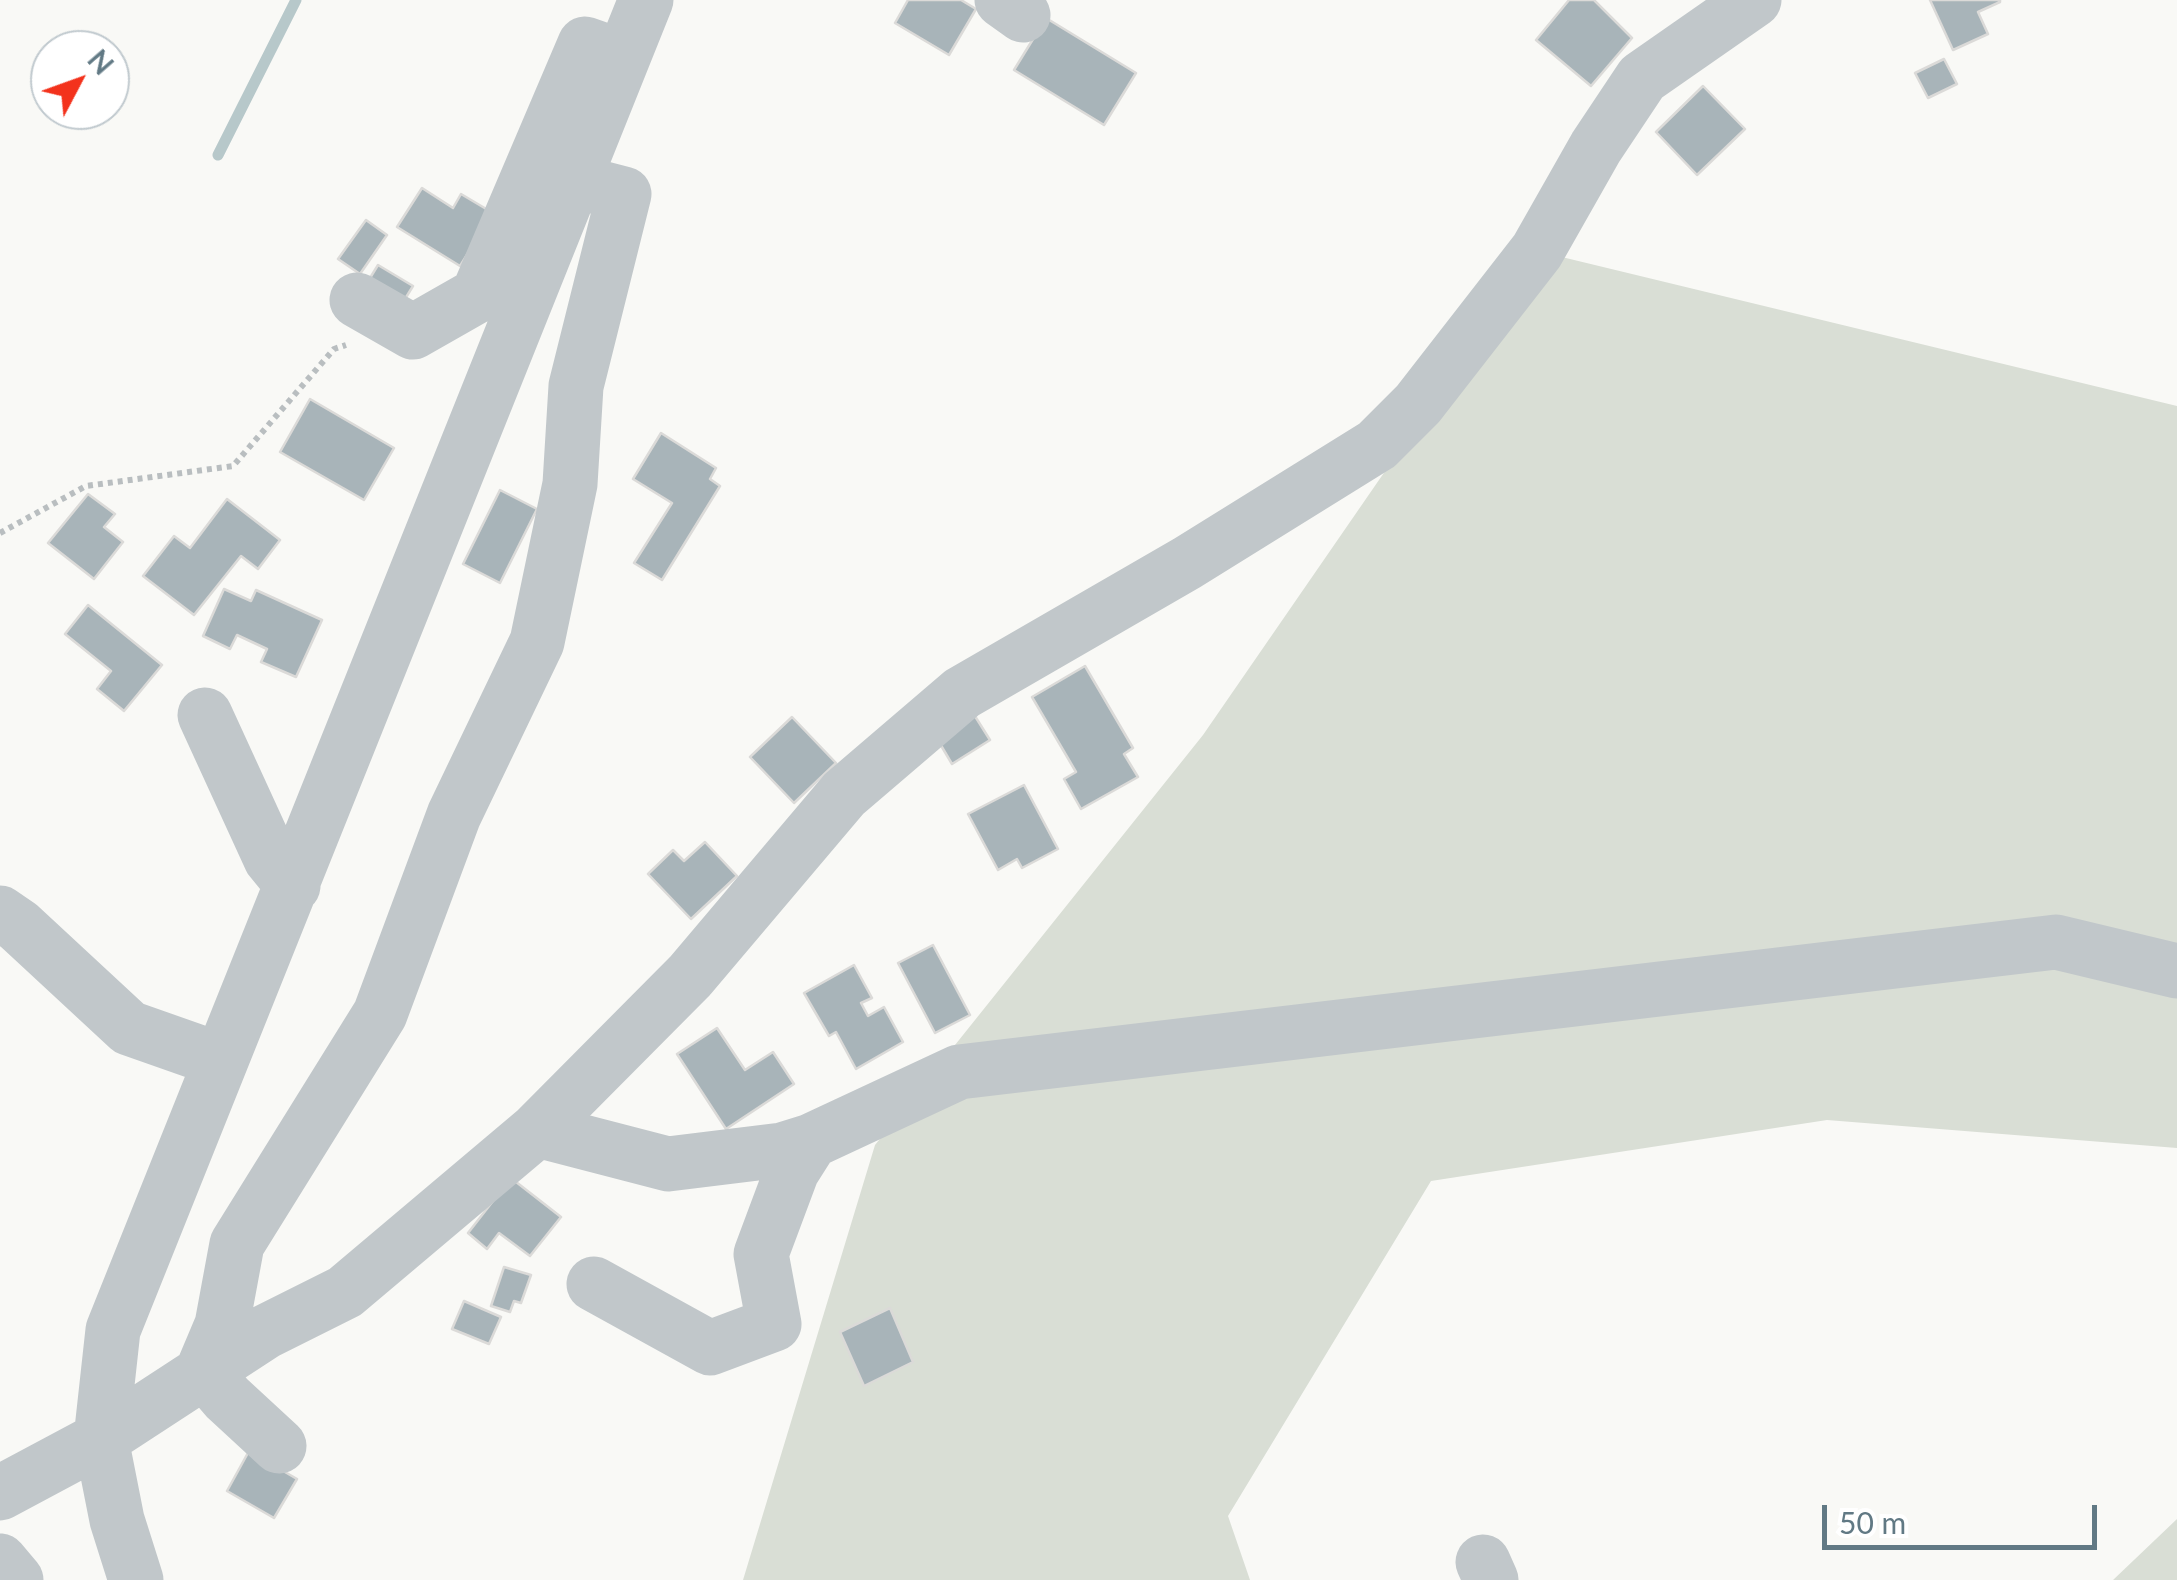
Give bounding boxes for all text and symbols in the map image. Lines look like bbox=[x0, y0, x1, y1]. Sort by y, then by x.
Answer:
north arrow bbox=[30, 30, 130, 130]
text: N bbox=[81, 42, 121, 81]
scale bar bbox=[1827, 1485, 2102, 1547]
text: 50 m bbox=[1839, 1504, 1906, 1540]

